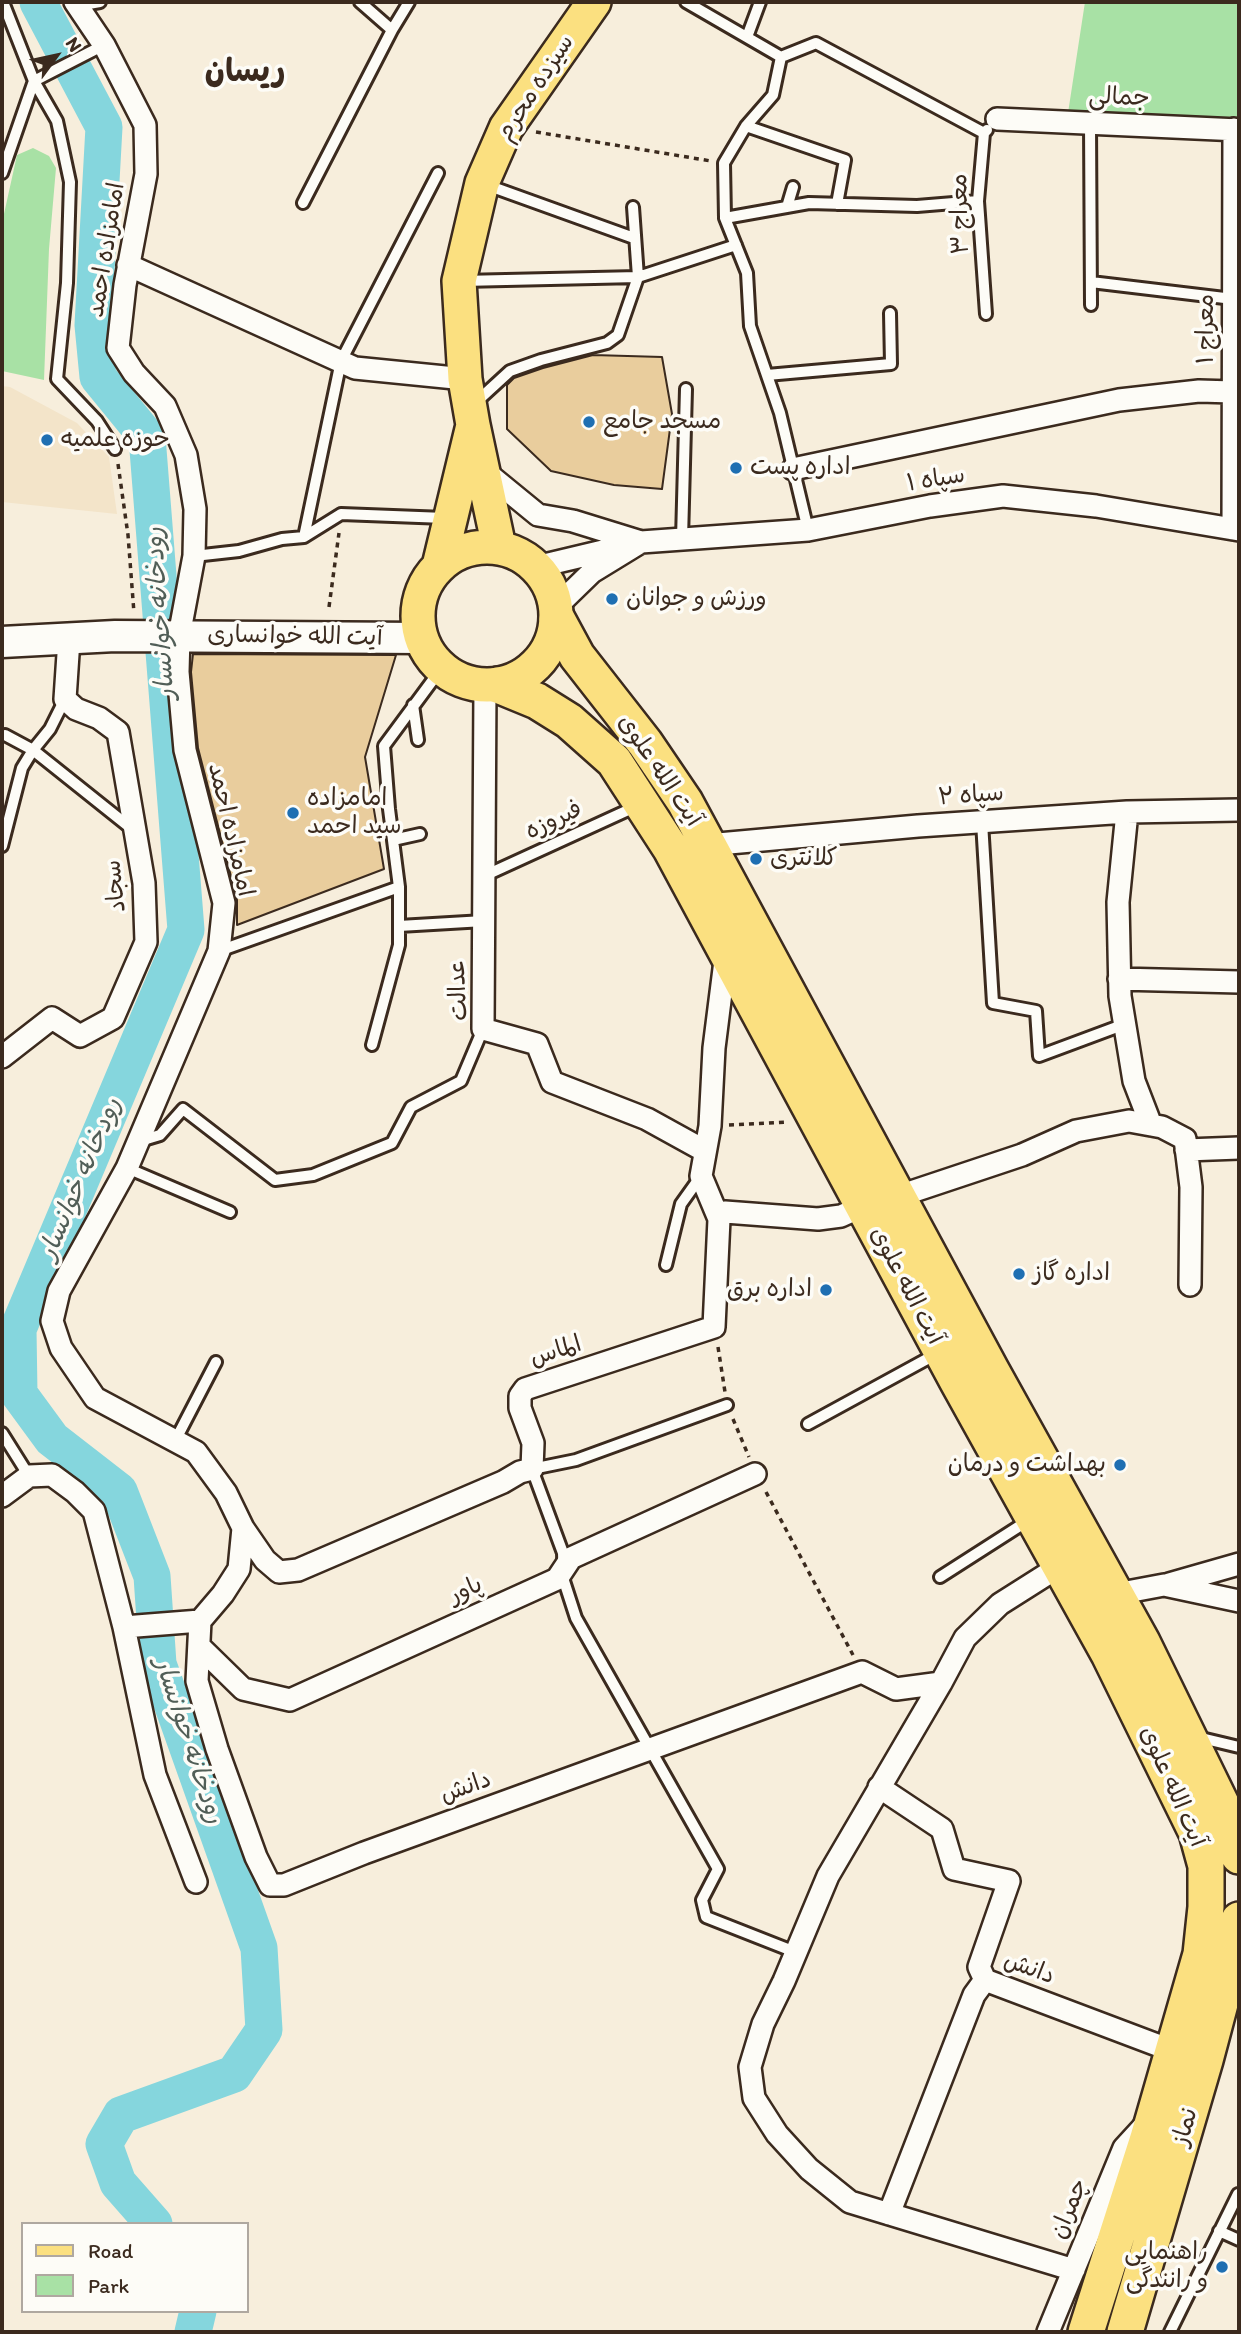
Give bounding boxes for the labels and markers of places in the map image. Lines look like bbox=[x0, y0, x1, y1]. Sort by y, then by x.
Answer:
place label: مسجد جامع bbox=[603, 408, 721, 436]
marker: مسجد جامع bbox=[581, 414, 597, 430]
place label: حوزه علمیه bbox=[61, 426, 170, 454]
marker: حوزه علمیه bbox=[39, 432, 55, 448]
place label: اداره پست bbox=[750, 454, 850, 482]
marker: اداره پست bbox=[728, 460, 744, 476]
place label: ورزش و جوانان bbox=[626, 585, 767, 613]
marker: ورزش و جوانان bbox=[604, 591, 620, 607]
place label: امامزاده سید احمد bbox=[307, 785, 402, 841]
marker: امامزاده سید احمد bbox=[285, 805, 301, 821]
place label: کلانتری bbox=[770, 845, 838, 873]
marker: کلانتری bbox=[748, 851, 764, 867]
place label: اداره گاز bbox=[1033, 1260, 1110, 1288]
marker: اداره گاز bbox=[1011, 1266, 1027, 1282]
place label: اداره برق bbox=[727, 1276, 812, 1304]
marker: اداره برق bbox=[818, 1282, 834, 1298]
place label: بهداشت و درمان bbox=[948, 1451, 1106, 1479]
marker: بهداشت و درمان bbox=[1112, 1457, 1128, 1473]
place label: راهنمایی و رانندگی bbox=[1124, 2239, 1208, 2295]
marker: راهنمایی و رانندگی bbox=[1214, 2259, 1230, 2275]

